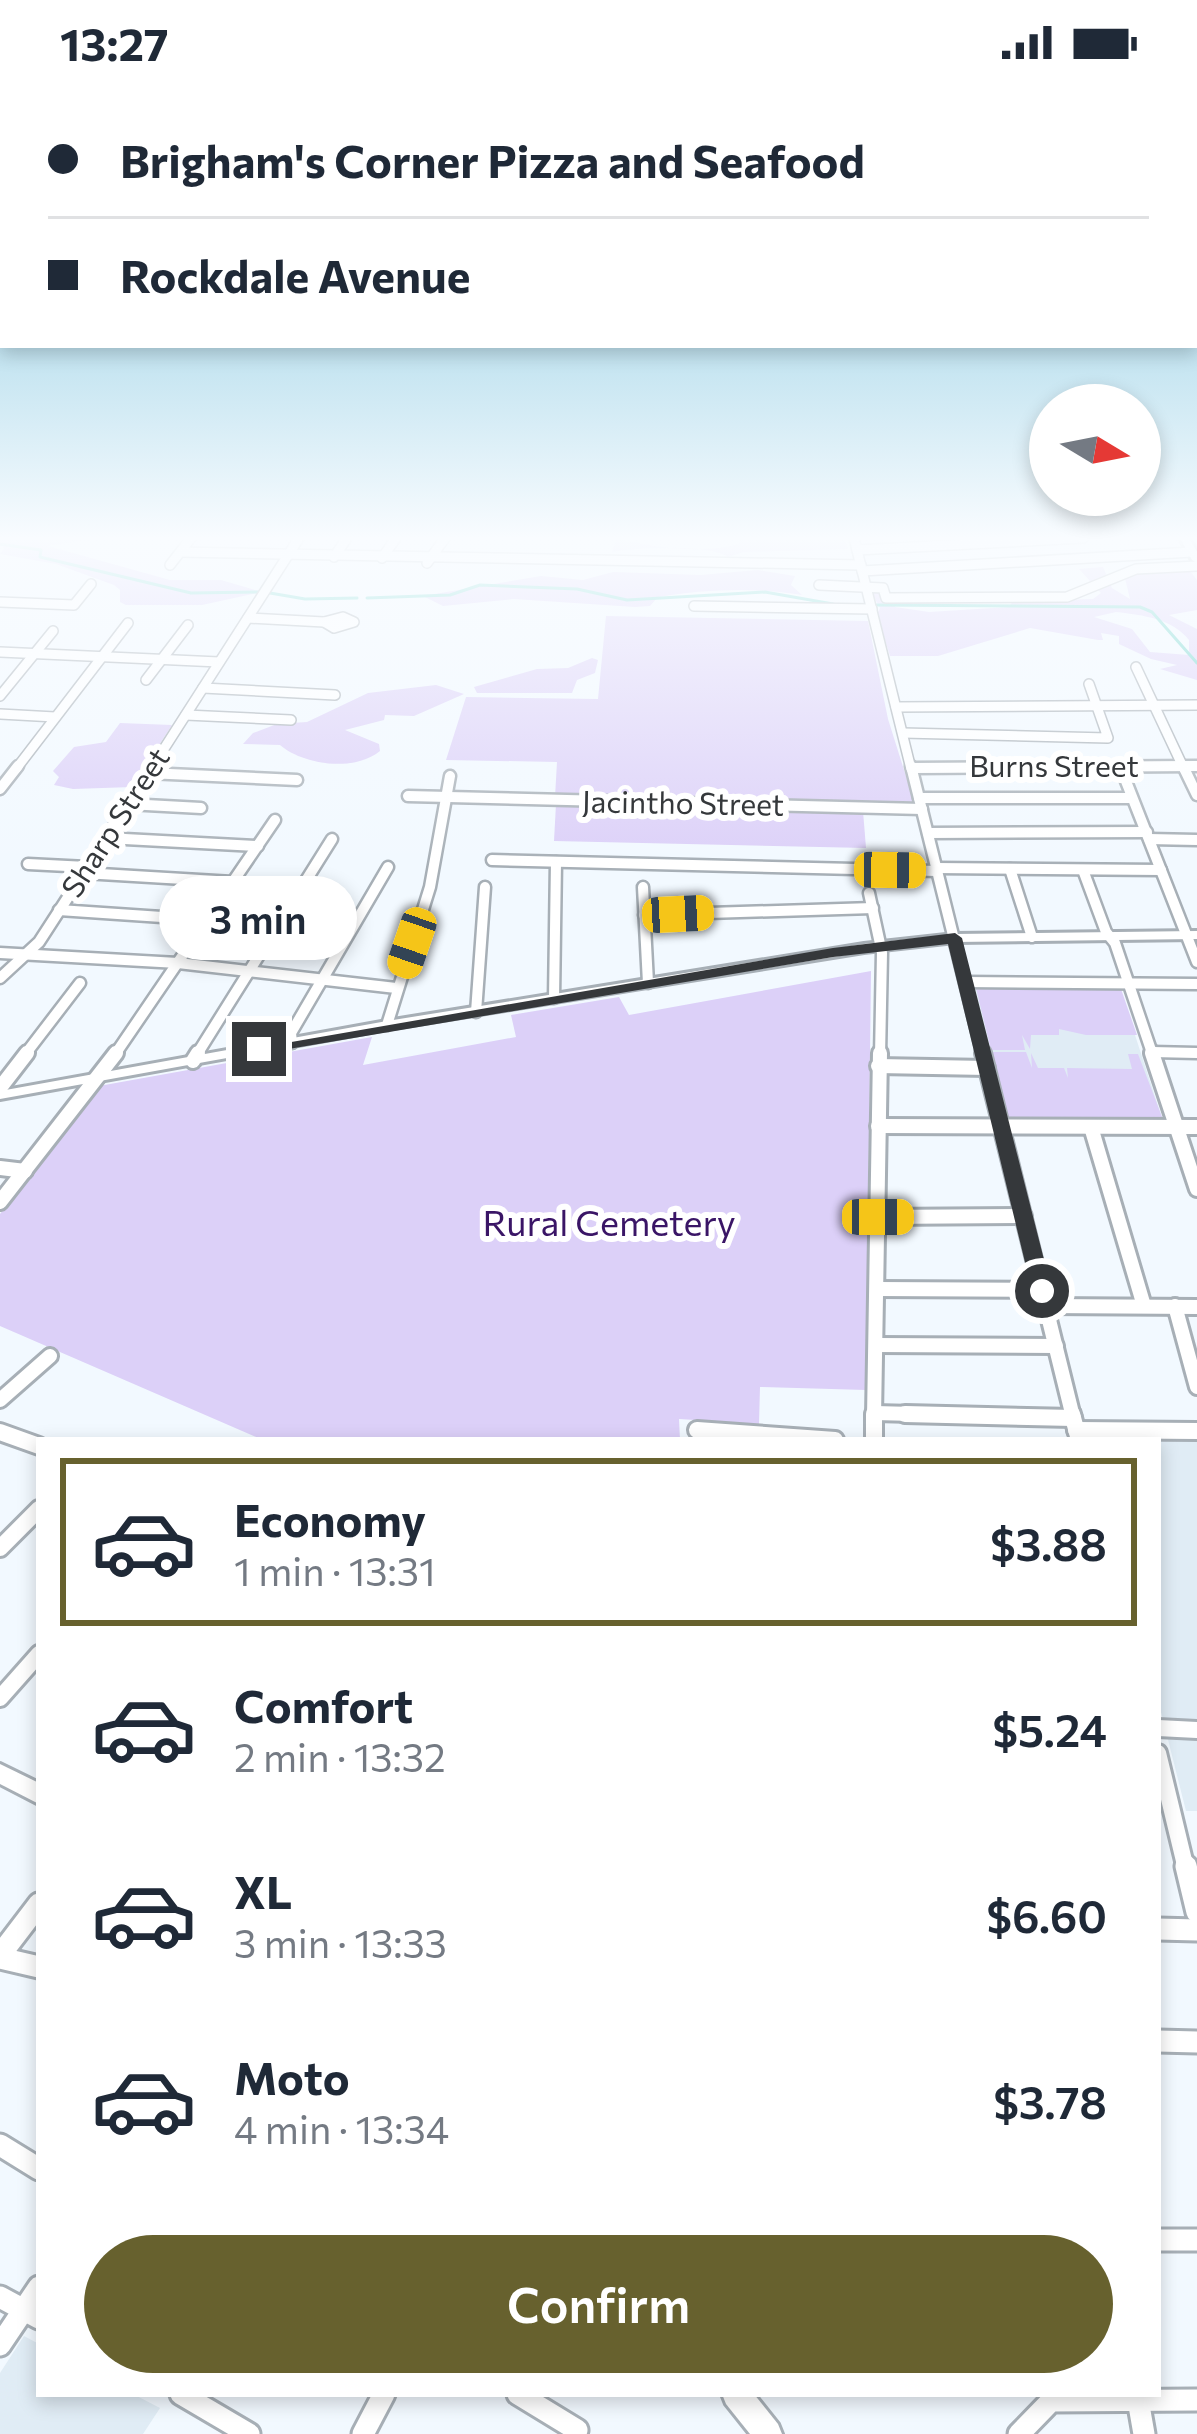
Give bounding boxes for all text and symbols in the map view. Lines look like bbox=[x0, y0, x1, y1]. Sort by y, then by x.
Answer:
text: 13:27 bbox=[60, 15, 169, 70]
text: Brigham's Corner Pizza and Seafood bbox=[120, 132, 865, 187]
text: Rockdale Avenue bbox=[120, 247, 470, 302]
north arrow bbox=[1029, 384, 1161, 516]
map controls bbox=[1029, 384, 1161, 516]
street label: Sharp Street bbox=[52, 740, 176, 903]
street label: Burns Street bbox=[969, 746, 1139, 783]
street label: Jacintho Street bbox=[582, 781, 784, 822]
car bbox=[854, 851, 926, 889]
callout: 3 min bbox=[160, 875, 358, 959]
text: 3 min bbox=[209, 894, 307, 942]
car bbox=[641, 894, 715, 934]
car bbox=[383, 903, 441, 983]
route end bbox=[232, 1022, 286, 1076]
park label: Rural Cemetery bbox=[482, 1199, 736, 1243]
car bbox=[842, 1199, 914, 1235]
route start bbox=[1015, 1264, 1069, 1318]
icon: car bbox=[90, 1488, 198, 1596]
text: Economy bbox=[234, 1491, 426, 1546]
text: $3.88 bbox=[990, 1515, 1107, 1570]
text: 1 min · 13:31 bbox=[234, 1546, 436, 1594]
icon: car bbox=[90, 1674, 198, 1782]
text: Comfort bbox=[234, 1677, 413, 1732]
text: $5.24 bbox=[992, 1701, 1107, 1756]
text: 2 min · 13:32 bbox=[234, 1732, 446, 1780]
icon: car bbox=[90, 1860, 198, 1968]
text: XL bbox=[234, 1863, 292, 1918]
text: $6.60 bbox=[986, 1887, 1107, 1942]
text: 3 min · 13:33 bbox=[234, 1918, 447, 1966]
icon: car bbox=[90, 2046, 198, 2154]
text: Moto bbox=[234, 2049, 350, 2104]
text: $3.78 bbox=[993, 2073, 1107, 2128]
text: 4 min · 13:34 bbox=[234, 2104, 449, 2152]
button: Confirm bbox=[84, 2235, 1113, 2373]

